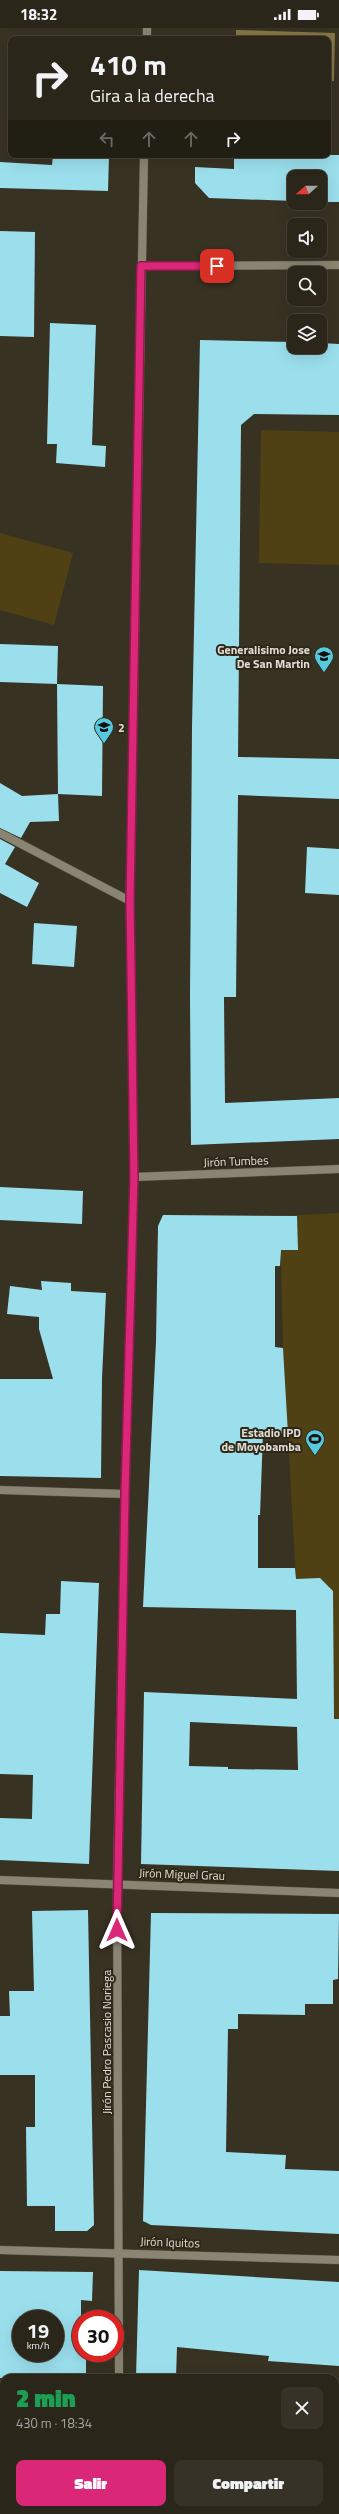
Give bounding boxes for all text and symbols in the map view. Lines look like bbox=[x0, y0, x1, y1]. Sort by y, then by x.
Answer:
text: 18:32 bbox=[20, 3, 57, 26]
text: 410 m bbox=[90, 43, 167, 86]
icon: right bbox=[24, 52, 76, 104]
text: Gira a la derecha bbox=[90, 82, 215, 109]
icon: left bbox=[96, 128, 118, 150]
icon: ahead bbox=[138, 128, 160, 150]
icon: ahead bbox=[180, 128, 202, 150]
icon: right bbox=[222, 128, 244, 150]
north arrow bbox=[287, 170, 327, 210]
map controls bbox=[287, 170, 327, 354]
button: sound bbox=[287, 218, 327, 258]
pin bbox=[200, 249, 234, 283]
icon: arrive bbox=[206, 255, 228, 277]
button: search bbox=[287, 266, 327, 306]
button: layers bbox=[287, 314, 327, 354]
place label: Generalisimo Jose De San Martin bbox=[217, 640, 310, 673]
school or university icon: Generalisimo Jose De San Martin bbox=[313, 645, 335, 673]
school or university icon: 2 bbox=[93, 716, 115, 744]
place label: 2 bbox=[118, 718, 125, 737]
street label: Jirón Tumbes bbox=[203, 1150, 269, 1172]
place label: Estadio IPD de Moyobamba bbox=[221, 1423, 301, 1456]
sports icon: Estadio IPD de Moyobamba bbox=[304, 1428, 326, 1456]
street label: Jirón Miguel Grau bbox=[139, 1863, 225, 1885]
position arrow bbox=[96, 1909, 138, 1951]
street label: Jirón Pedro Pascasio Noriega bbox=[97, 1970, 116, 2114]
street label: Jirón Iquitos bbox=[140, 2231, 201, 2253]
speed limit sign: 30 bbox=[72, 2310, 124, 2362]
text: 19 bbox=[27, 2315, 49, 2346]
text: km/h bbox=[27, 2338, 49, 2353]
text: 2 min bbox=[16, 2380, 76, 2416]
button: close bbox=[281, 2387, 323, 2429]
text: 430 m · 18:34 bbox=[16, 2413, 92, 2433]
button: Salir bbox=[16, 2460, 166, 2506]
button: Compartir bbox=[174, 2460, 323, 2506]

